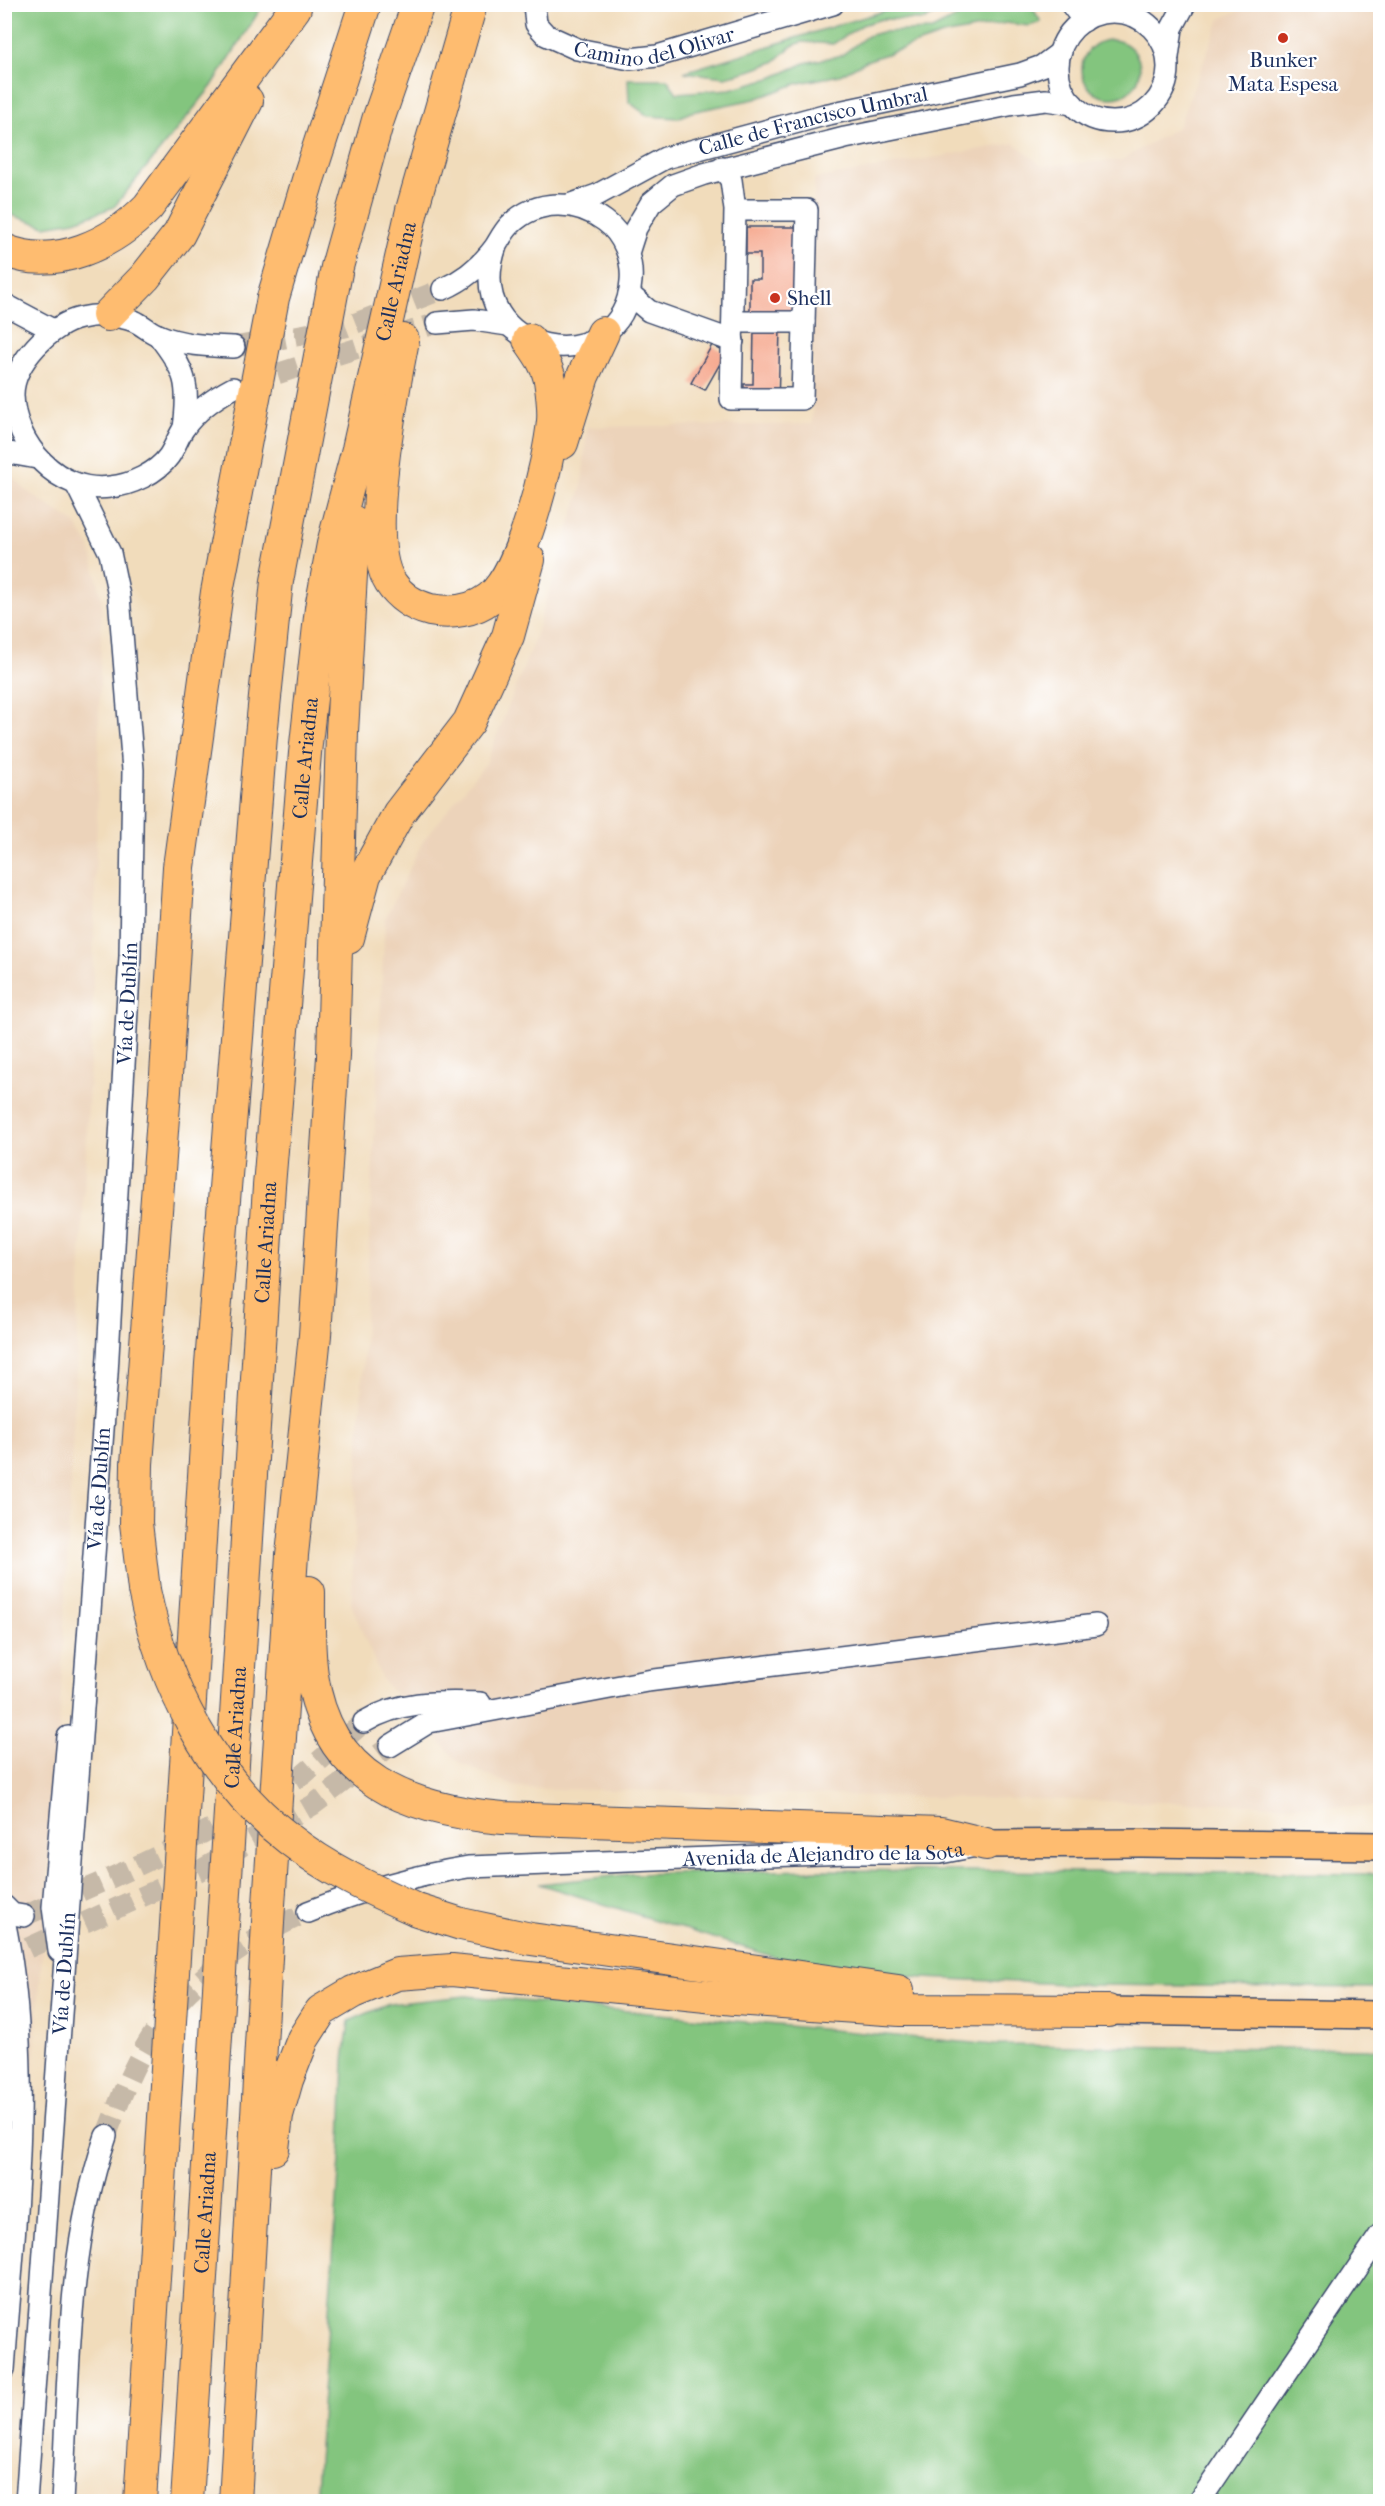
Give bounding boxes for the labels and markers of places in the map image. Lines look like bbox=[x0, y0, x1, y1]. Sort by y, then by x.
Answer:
marker: Bunker Mata Espesa bbox=[1276, 31, 1290, 45]
place label: Bunker Mata Espesa bbox=[1228, 48, 1339, 96]
place label: Shell bbox=[787, 286, 832, 310]
marker: Shell bbox=[768, 291, 782, 305]

